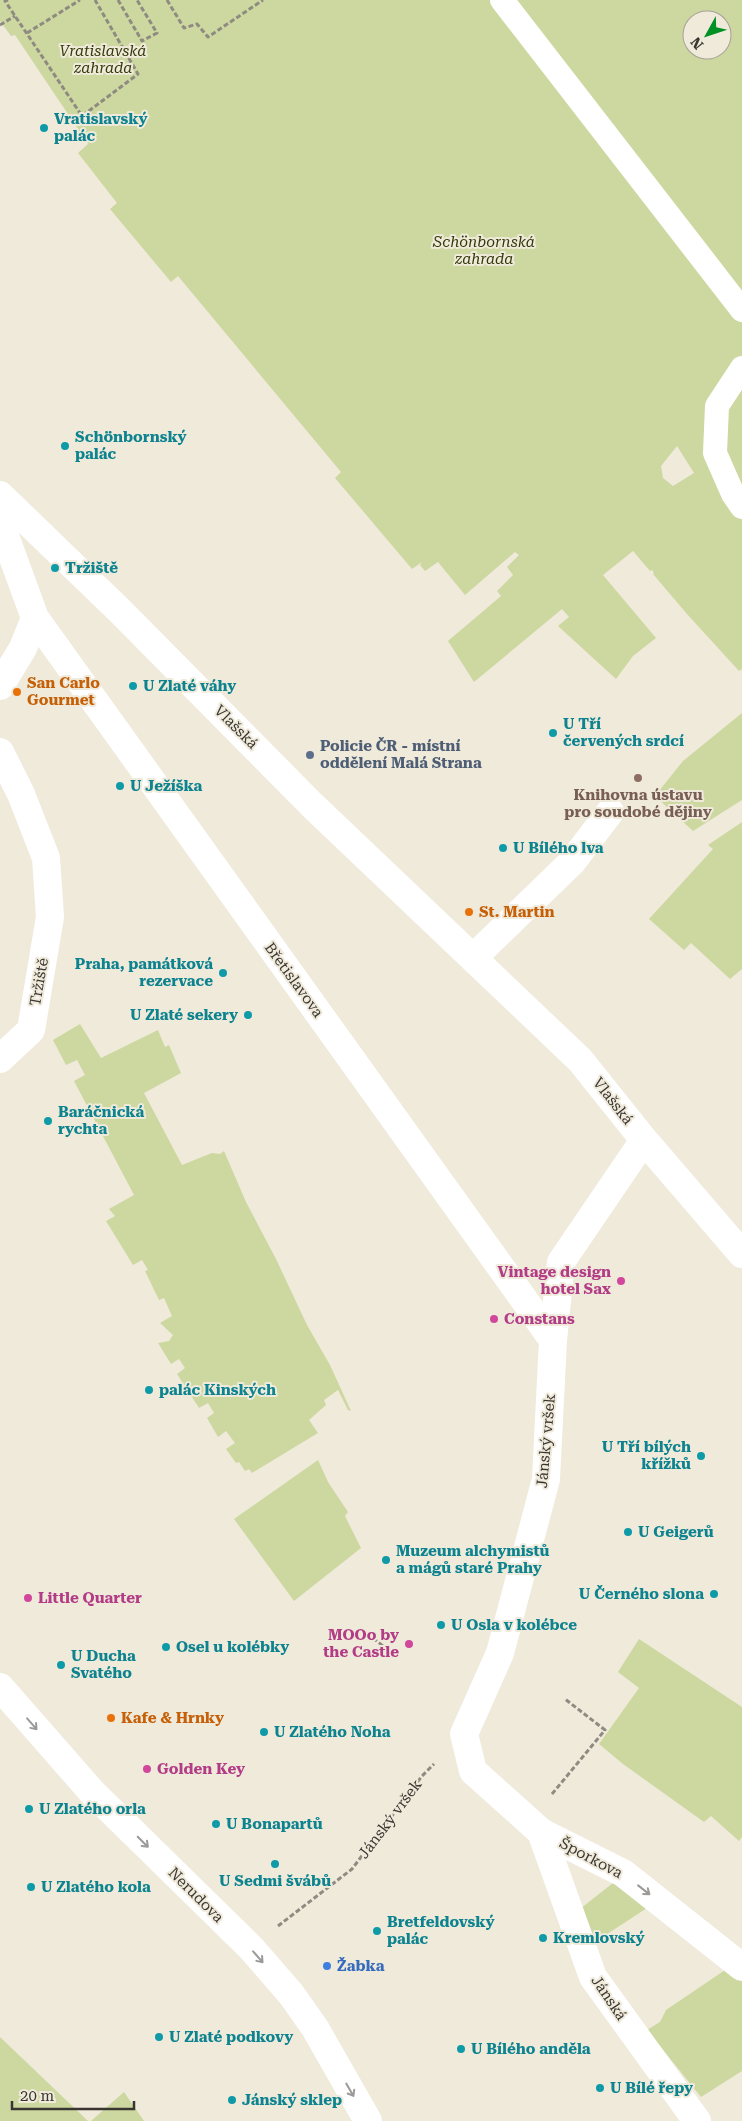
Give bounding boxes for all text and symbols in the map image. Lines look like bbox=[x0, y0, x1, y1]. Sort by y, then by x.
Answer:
north arrow bbox=[682, 10, 732, 60]
text: N bbox=[687, 34, 707, 53]
park label: Vratislavská zahrada bbox=[60, 42, 146, 77]
place label: Vratislavský palác bbox=[54, 110, 148, 145]
marker: Vratislavský palác bbox=[38, 122, 50, 134]
park label: Schönbornská zahrada bbox=[432, 233, 535, 268]
place label: Schönbornský palác bbox=[75, 428, 187, 463]
marker: Schönbornský palác bbox=[59, 440, 71, 452]
place label: Tržiště bbox=[65, 559, 118, 577]
marker: Tržiště bbox=[49, 562, 61, 574]
place label: San Carlo Gourmet bbox=[27, 674, 100, 709]
place label: U Zlaté váhy bbox=[143, 677, 236, 695]
marker: U Zlaté váhy bbox=[127, 680, 139, 692]
marker: San Carlo Gourmet bbox=[11, 686, 23, 698]
street label: Vlašská bbox=[210, 701, 262, 753]
place label: U Tří červených srdcí bbox=[563, 715, 684, 750]
marker: U Tří červených srdcí bbox=[547, 727, 559, 739]
place label: Policie ČR - místní oddělení Malá Strana bbox=[320, 737, 482, 772]
marker: Policie ČR - místní oddělení Malá Strana bbox=[304, 749, 316, 761]
marker: Knihovna ústavu pro soudobé dějiny bbox=[632, 772, 644, 784]
place label: U Ježíška bbox=[130, 777, 203, 795]
marker: U Ježíška bbox=[114, 780, 126, 792]
place label: Knihovna ústavu pro soudobé dějiny bbox=[564, 786, 712, 821]
place label: U Bílého lva bbox=[513, 839, 604, 857]
marker: U Bílého lva bbox=[497, 842, 509, 854]
place label: St. Martin bbox=[479, 903, 555, 921]
marker: St. Martin bbox=[463, 906, 475, 918]
street label: Břetislavova bbox=[261, 939, 327, 1021]
place label: Praha, památková rezervace bbox=[75, 955, 213, 990]
street label: Tržiště bbox=[26, 956, 52, 1008]
marker: Praha, památková rezervace bbox=[217, 967, 229, 979]
place label: U Zlaté sekery bbox=[130, 1006, 238, 1024]
marker: U Zlaté sekery bbox=[242, 1009, 254, 1021]
street label: Vlašská bbox=[589, 1074, 637, 1128]
place label: Baráčnická rychta bbox=[58, 1103, 144, 1138]
marker: Baráčnická rychta bbox=[42, 1115, 54, 1127]
place label: Vintage design hotel Sax bbox=[498, 1263, 611, 1298]
marker: Vintage design hotel Sax bbox=[615, 1275, 627, 1287]
place label: Constans bbox=[504, 1310, 575, 1328]
marker: Constans bbox=[488, 1313, 500, 1325]
place label: palác Kinských bbox=[159, 1381, 276, 1399]
marker: palác Kinských bbox=[143, 1384, 155, 1396]
street label: Jánský vršek bbox=[533, 1393, 559, 1489]
place label: U Tří bílých křížků bbox=[602, 1438, 691, 1473]
marker: U Tří bílých křížků bbox=[695, 1450, 707, 1462]
place label: U Geigerů bbox=[638, 1523, 714, 1541]
marker: U Geigerů bbox=[622, 1526, 634, 1538]
place label: Muzeum alchymistů a mágů staré Prahy bbox=[396, 1542, 550, 1577]
marker: Muzeum alchymistů a mágů staré Prahy bbox=[380, 1554, 392, 1566]
place label: U Černého slona bbox=[579, 1585, 704, 1603]
marker: U Černého slona bbox=[708, 1588, 720, 1600]
place label: Little Quarter bbox=[38, 1589, 142, 1607]
marker: Little Quarter bbox=[22, 1592, 34, 1604]
place label: U Osla v kolébce bbox=[451, 1616, 577, 1634]
marker: U Osla v kolébce bbox=[435, 1619, 447, 1631]
place label: MOOo by the Castle bbox=[323, 1626, 399, 1661]
place label: Osel u kolébky bbox=[176, 1638, 289, 1656]
marker: MOOo by the Castle bbox=[403, 1638, 415, 1650]
marker: Osel u kolébky bbox=[160, 1641, 172, 1653]
place label: U Ducha Svatého bbox=[71, 1647, 136, 1682]
marker: U Ducha Svatého bbox=[55, 1659, 67, 1671]
place label: Kafe & Hrnky bbox=[121, 1709, 224, 1727]
marker: Kafe & Hrnky bbox=[105, 1712, 117, 1724]
one-way arrow bbox=[26, 1717, 38, 1730]
place label: U Zlatého Noha bbox=[274, 1723, 391, 1741]
marker: U Zlatého Noha bbox=[258, 1726, 270, 1738]
place label: Golden Key bbox=[157, 1760, 245, 1778]
marker: Golden Key bbox=[141, 1763, 153, 1775]
street label: Jánský vršek bbox=[354, 1775, 426, 1862]
place label: U Zlatého orla bbox=[39, 1800, 146, 1818]
marker: U Zlatého orla bbox=[23, 1803, 35, 1815]
place label: U Bonapartů bbox=[226, 1815, 323, 1833]
marker: U Bonapartů bbox=[210, 1818, 222, 1830]
street label: Šporkova bbox=[556, 1834, 626, 1882]
one-way arrow bbox=[137, 1836, 149, 1848]
marker: U Sedmi švábů bbox=[269, 1858, 281, 1870]
street label: Nerudova bbox=[165, 1864, 227, 1926]
place label: U Sedmi švábů bbox=[219, 1872, 331, 1890]
place label: U Zlatého kola bbox=[41, 1878, 151, 1896]
marker: U Zlatého kola bbox=[25, 1881, 37, 1893]
one-way arrow bbox=[637, 1884, 650, 1895]
place label: Bretfeldovský palác bbox=[387, 1913, 494, 1948]
marker: Bretfeldovský palác bbox=[371, 1925, 383, 1937]
place label: Kremlovský bbox=[553, 1929, 645, 1947]
marker: Kremlovský bbox=[537, 1932, 549, 1944]
one-way arrow bbox=[253, 1950, 264, 1963]
place label: Žabka bbox=[337, 1957, 385, 1975]
marker: Žabka bbox=[321, 1960, 333, 1972]
street label: Jánská bbox=[588, 1972, 630, 2024]
place label: U Zlaté podkovy bbox=[169, 2028, 293, 2046]
marker: U Zlaté podkovy bbox=[153, 2031, 165, 2043]
place label: U Bílého anděla bbox=[471, 2040, 591, 2058]
marker: U Bílého anděla bbox=[455, 2043, 467, 2055]
scale bar bbox=[12, 2078, 135, 2110]
place label: U Bílé řepy bbox=[610, 2079, 693, 2097]
marker: U Bílé řepy bbox=[594, 2082, 606, 2094]
one-way arrow bbox=[346, 2083, 356, 2097]
text: 20 m bbox=[20, 2087, 55, 2105]
place label: Jánský sklep bbox=[242, 2091, 342, 2109]
marker: Jánský sklep bbox=[226, 2094, 238, 2106]

